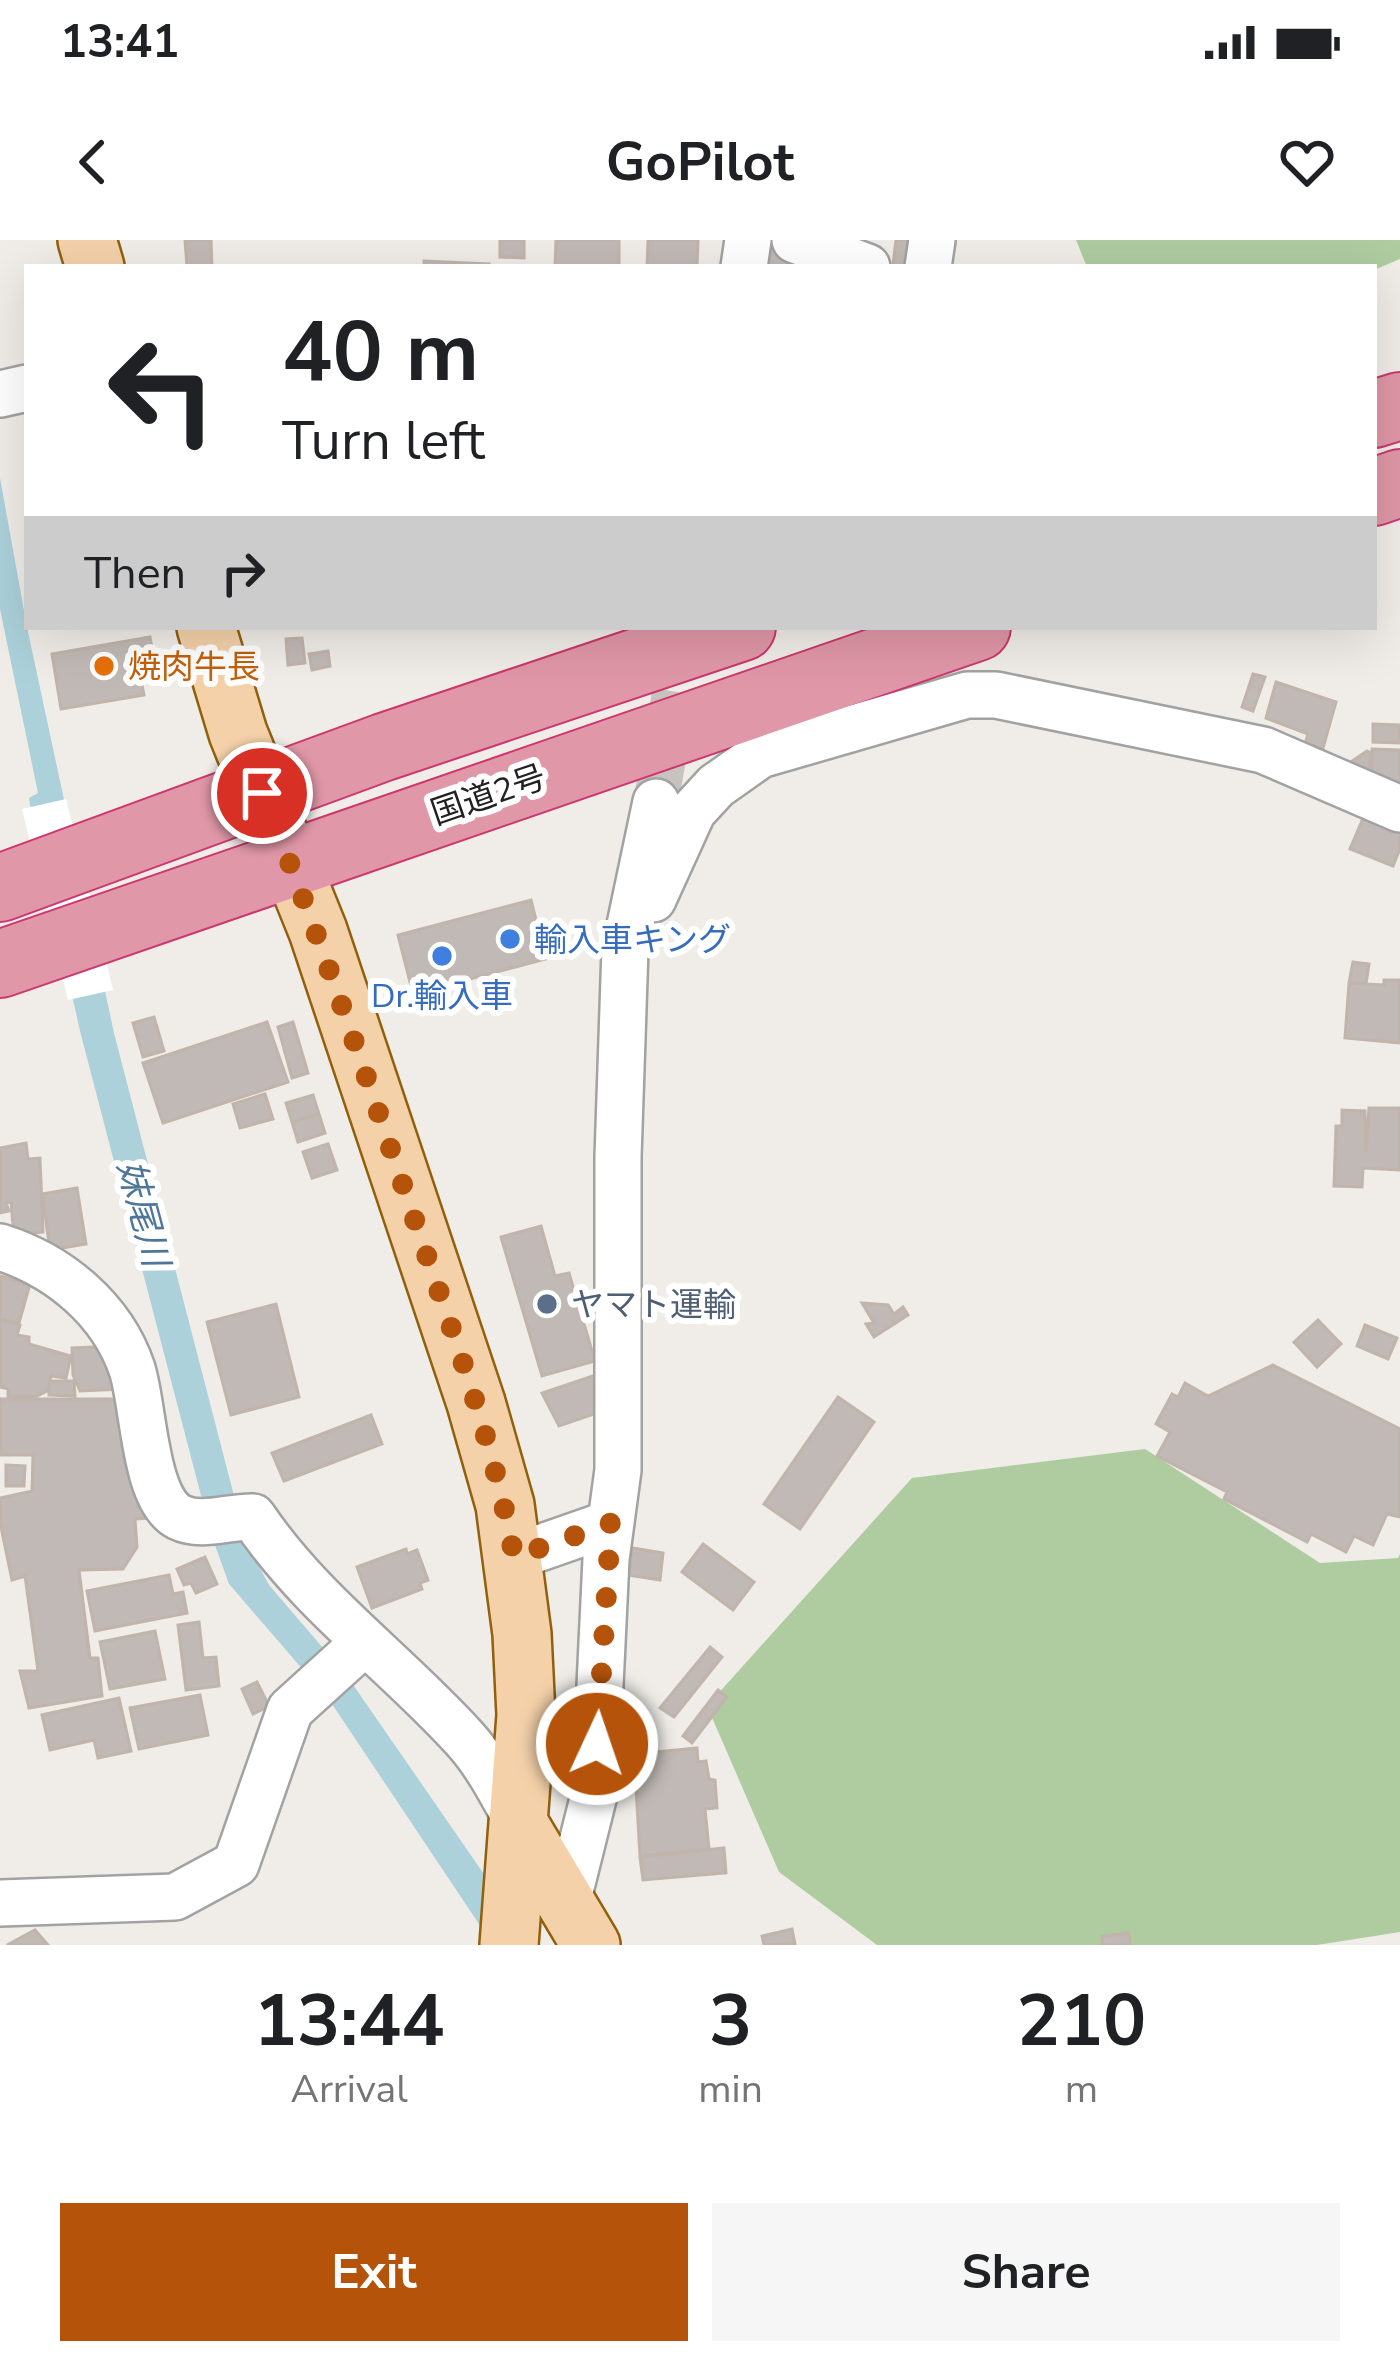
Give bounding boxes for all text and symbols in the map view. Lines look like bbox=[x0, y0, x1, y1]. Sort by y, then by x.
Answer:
text: 13:41 bbox=[60, 12, 179, 73]
text: GoPilot bbox=[606, 125, 794, 199]
icon: back bbox=[60, 129, 126, 195]
icon: heart bbox=[1274, 129, 1340, 195]
text: 40 m bbox=[282, 295, 479, 410]
icon: left bbox=[84, 312, 240, 468]
text: Turn left bbox=[282, 404, 485, 478]
icon: right bbox=[210, 540, 276, 606]
text: Then bbox=[84, 543, 186, 604]
place label: 焼肉牛長 bbox=[128, 645, 260, 690]
marker: 焼肉牛長 bbox=[91, 653, 117, 679]
pin bbox=[211, 742, 313, 844]
street label: 国道2号 bbox=[425, 755, 552, 836]
icon: arrive bbox=[229, 760, 295, 826]
place label: 輸入車キング bbox=[534, 918, 731, 963]
marker: 輸入車キング bbox=[497, 926, 523, 952]
marker: Dr.輸入車 bbox=[429, 943, 455, 969]
place label: Dr.輸入車 bbox=[371, 974, 513, 1019]
water label: 妹尾川 bbox=[105, 1155, 181, 1276]
place label: ヤマト運輸 bbox=[571, 1283, 736, 1328]
marker: ヤマト運輸 bbox=[534, 1291, 560, 1317]
position arrow bbox=[534, 1681, 660, 1807]
text: 13:44 bbox=[254, 1972, 444, 2070]
text: 3 bbox=[709, 1972, 752, 2070]
text: 210 bbox=[1017, 1972, 1146, 2070]
text: Arrival bbox=[290, 2063, 408, 2116]
text: min bbox=[698, 2063, 763, 2116]
text: m bbox=[1065, 2063, 1098, 2116]
button: Exit bbox=[60, 2203, 688, 2341]
button: Share bbox=[712, 2203, 1340, 2341]

